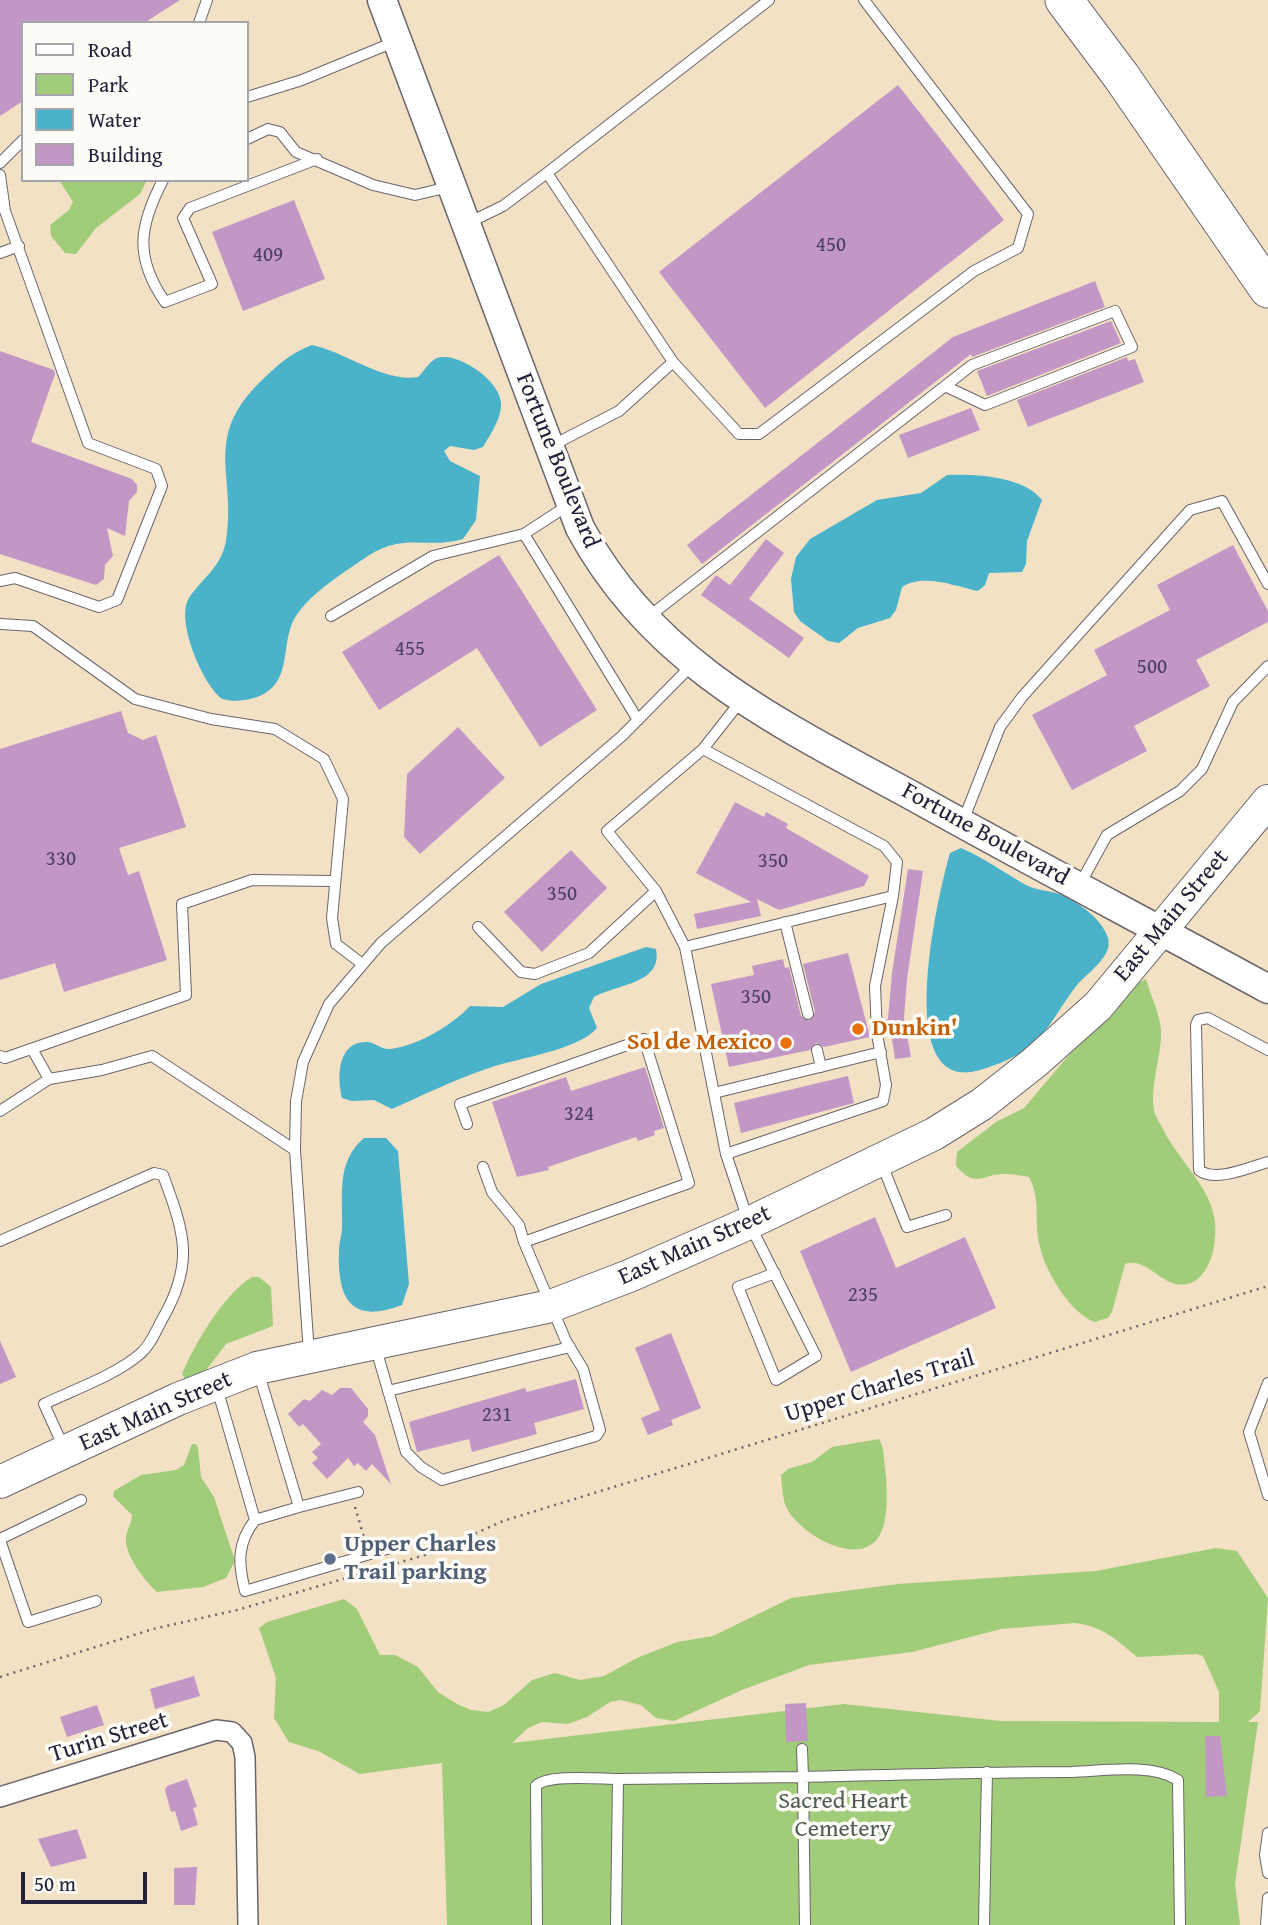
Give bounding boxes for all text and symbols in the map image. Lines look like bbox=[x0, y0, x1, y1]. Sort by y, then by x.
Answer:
legend bbox=[21, 21, 248, 182]
text: Road bbox=[88, 34, 132, 65]
text: Park bbox=[88, 69, 129, 100]
text: Water bbox=[88, 104, 141, 135]
text: Building bbox=[88, 139, 162, 170]
house number: 450 bbox=[816, 233, 846, 259]
house number: 409 bbox=[253, 243, 283, 269]
street label: Fortune Boulevard bbox=[509, 369, 605, 553]
house number: 455 bbox=[395, 637, 425, 663]
house number: 500 bbox=[1137, 655, 1167, 681]
street label: Fortune Boulevard bbox=[896, 777, 1074, 893]
street label: East Main Street bbox=[1108, 844, 1236, 988]
house number: 330 bbox=[46, 847, 76, 873]
house number: 350 bbox=[758, 849, 788, 875]
house number: 350 bbox=[547, 882, 577, 908]
house number: 350 bbox=[741, 985, 771, 1011]
place label: Dunkin' bbox=[872, 1015, 958, 1043]
marker: Dunkin' bbox=[850, 1021, 866, 1037]
place label: Sol de Mexico bbox=[627, 1029, 772, 1057]
marker: Sol de Mexico bbox=[778, 1035, 794, 1051]
house number: 324 bbox=[564, 1102, 594, 1128]
street label: East Main Street bbox=[614, 1199, 776, 1293]
house number: 235 bbox=[848, 1283, 878, 1309]
street label: Upper Charles Trail bbox=[782, 1344, 978, 1430]
street label: East Main Street bbox=[75, 1365, 237, 1459]
house number: 231 bbox=[482, 1403, 512, 1429]
place label: Upper Charles Trail parking bbox=[344, 1531, 496, 1587]
marker: Upper Charles Trail parking bbox=[322, 1551, 338, 1567]
street label: Turin Street bbox=[46, 1706, 172, 1770]
park label: Sacred Heart Cemetery bbox=[778, 1788, 908, 1844]
scale bar bbox=[24, 1858, 150, 1902]
text: 50 m bbox=[34, 1868, 76, 1899]

